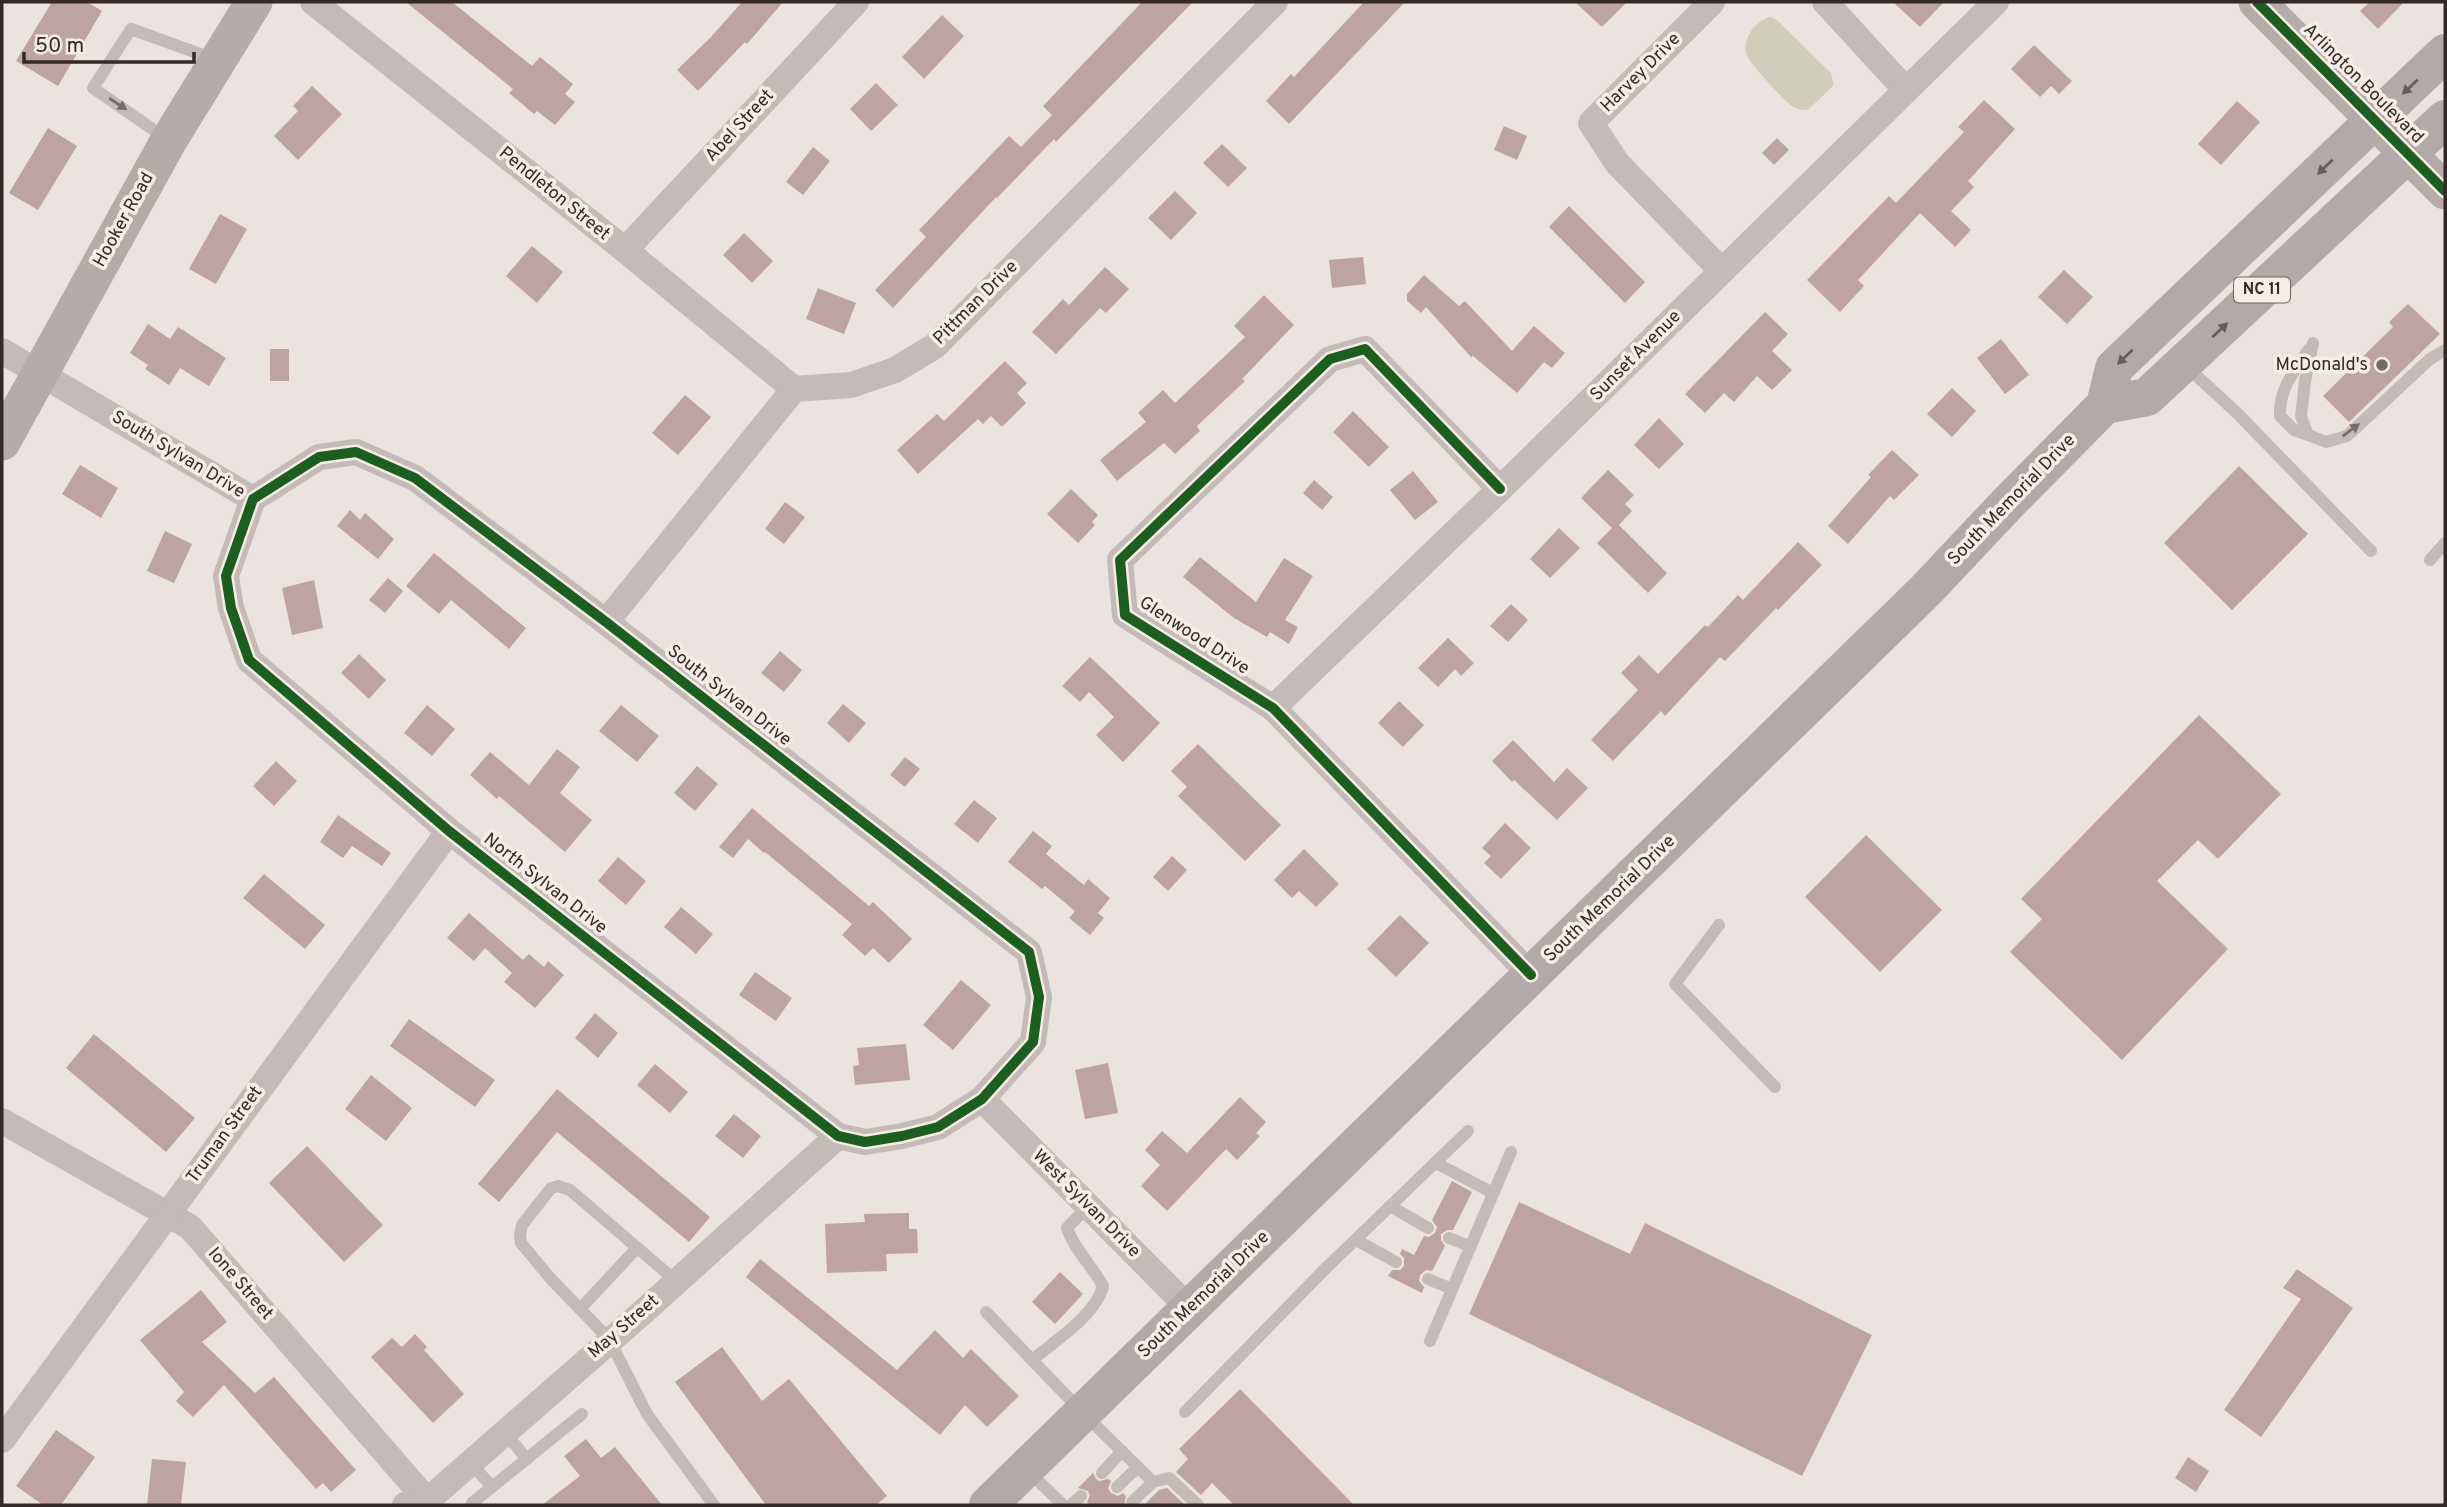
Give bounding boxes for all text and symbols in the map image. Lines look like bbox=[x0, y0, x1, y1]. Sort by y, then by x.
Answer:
street label: Arlington Boulevard bbox=[2298, 19, 2428, 149]
scale bar bbox=[24, 21, 194, 65]
street label: Harvey Drive bbox=[1596, 28, 1686, 118]
text: 50 m bbox=[35, 33, 84, 60]
one-way arrow bbox=[2402, 78, 2419, 94]
street label: Abel Street bbox=[701, 85, 779, 167]
one-way arrow bbox=[108, 97, 127, 110]
street label: Pendleton Street bbox=[494, 142, 614, 246]
one-way arrow bbox=[2317, 158, 2334, 174]
street label: Hooker Road bbox=[89, 169, 159, 271]
street label: Pittman Drive bbox=[929, 256, 1023, 350]
road number: NC 11 bbox=[2234, 278, 2290, 302]
street label: Sunset Avenue bbox=[1586, 306, 1686, 406]
one-way arrow bbox=[2211, 322, 2229, 338]
one-way arrow bbox=[2117, 349, 2134, 365]
place label: McDonald's bbox=[2276, 354, 2368, 377]
marker: McDonald's bbox=[2374, 357, 2390, 373]
street label: South Sylvan Drive bbox=[107, 406, 249, 504]
one-way arrow bbox=[2341, 423, 2359, 438]
street label: South Memorial Drive bbox=[1943, 429, 2081, 571]
street label: Glenwood Drive bbox=[1134, 592, 1254, 680]
street label: South Sylvan Drive bbox=[662, 640, 796, 752]
street label: North Sylvan Drive bbox=[478, 828, 612, 940]
street label: South Memorial Drive bbox=[1539, 830, 1681, 968]
street label: Truman Street bbox=[182, 1082, 268, 1188]
street label: West Sylvan Drive bbox=[1027, 1145, 1145, 1263]
street label: South Memorial Drive bbox=[1133, 1226, 1275, 1364]
street label: Ione Street bbox=[202, 1243, 278, 1325]
street label: May Street bbox=[584, 1290, 664, 1364]

